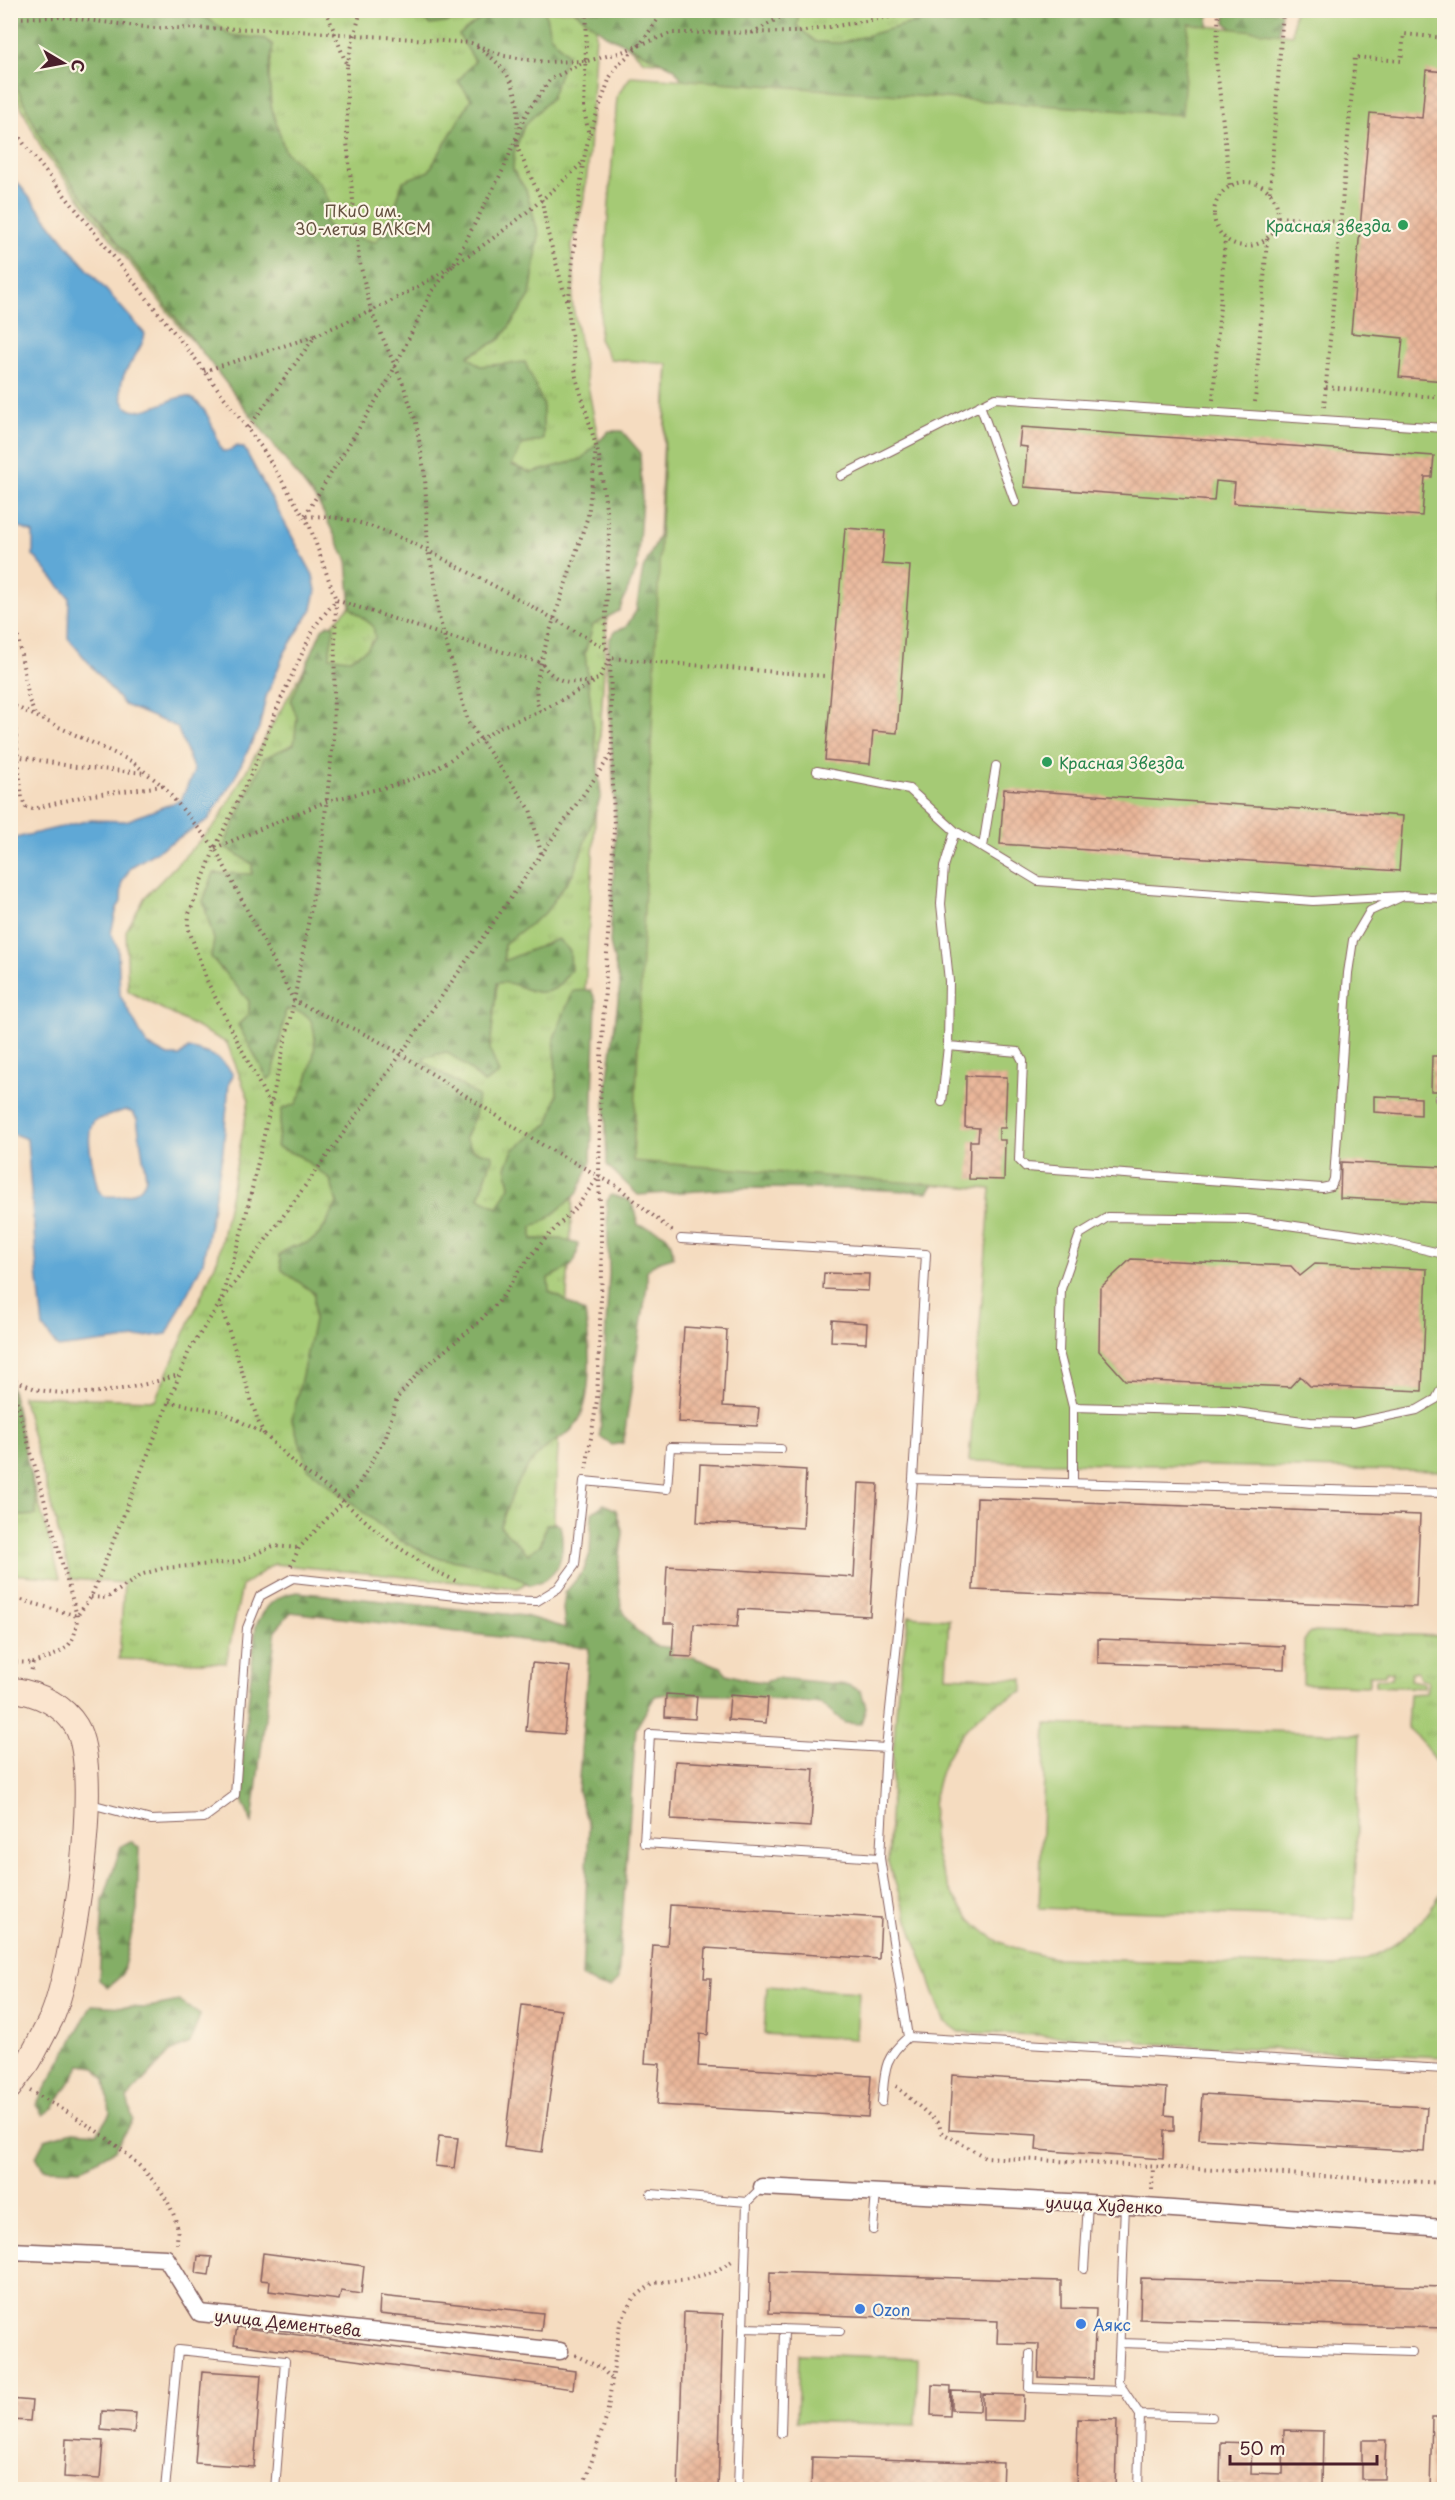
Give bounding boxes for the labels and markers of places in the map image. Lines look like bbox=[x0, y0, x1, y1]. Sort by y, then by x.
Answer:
place label: Красная звезда bbox=[1266, 213, 1391, 237]
marker: Красная звезда bbox=[1396, 218, 1410, 232]
place label: Красная Звезда bbox=[1059, 750, 1184, 774]
marker: Красная Звезда bbox=[1040, 755, 1054, 769]
place label: Ozon bbox=[872, 2297, 910, 2321]
marker: Ozon bbox=[853, 2302, 867, 2316]
place label: Аякс bbox=[1093, 2312, 1131, 2336]
marker: Аякс bbox=[1074, 2317, 1088, 2331]

